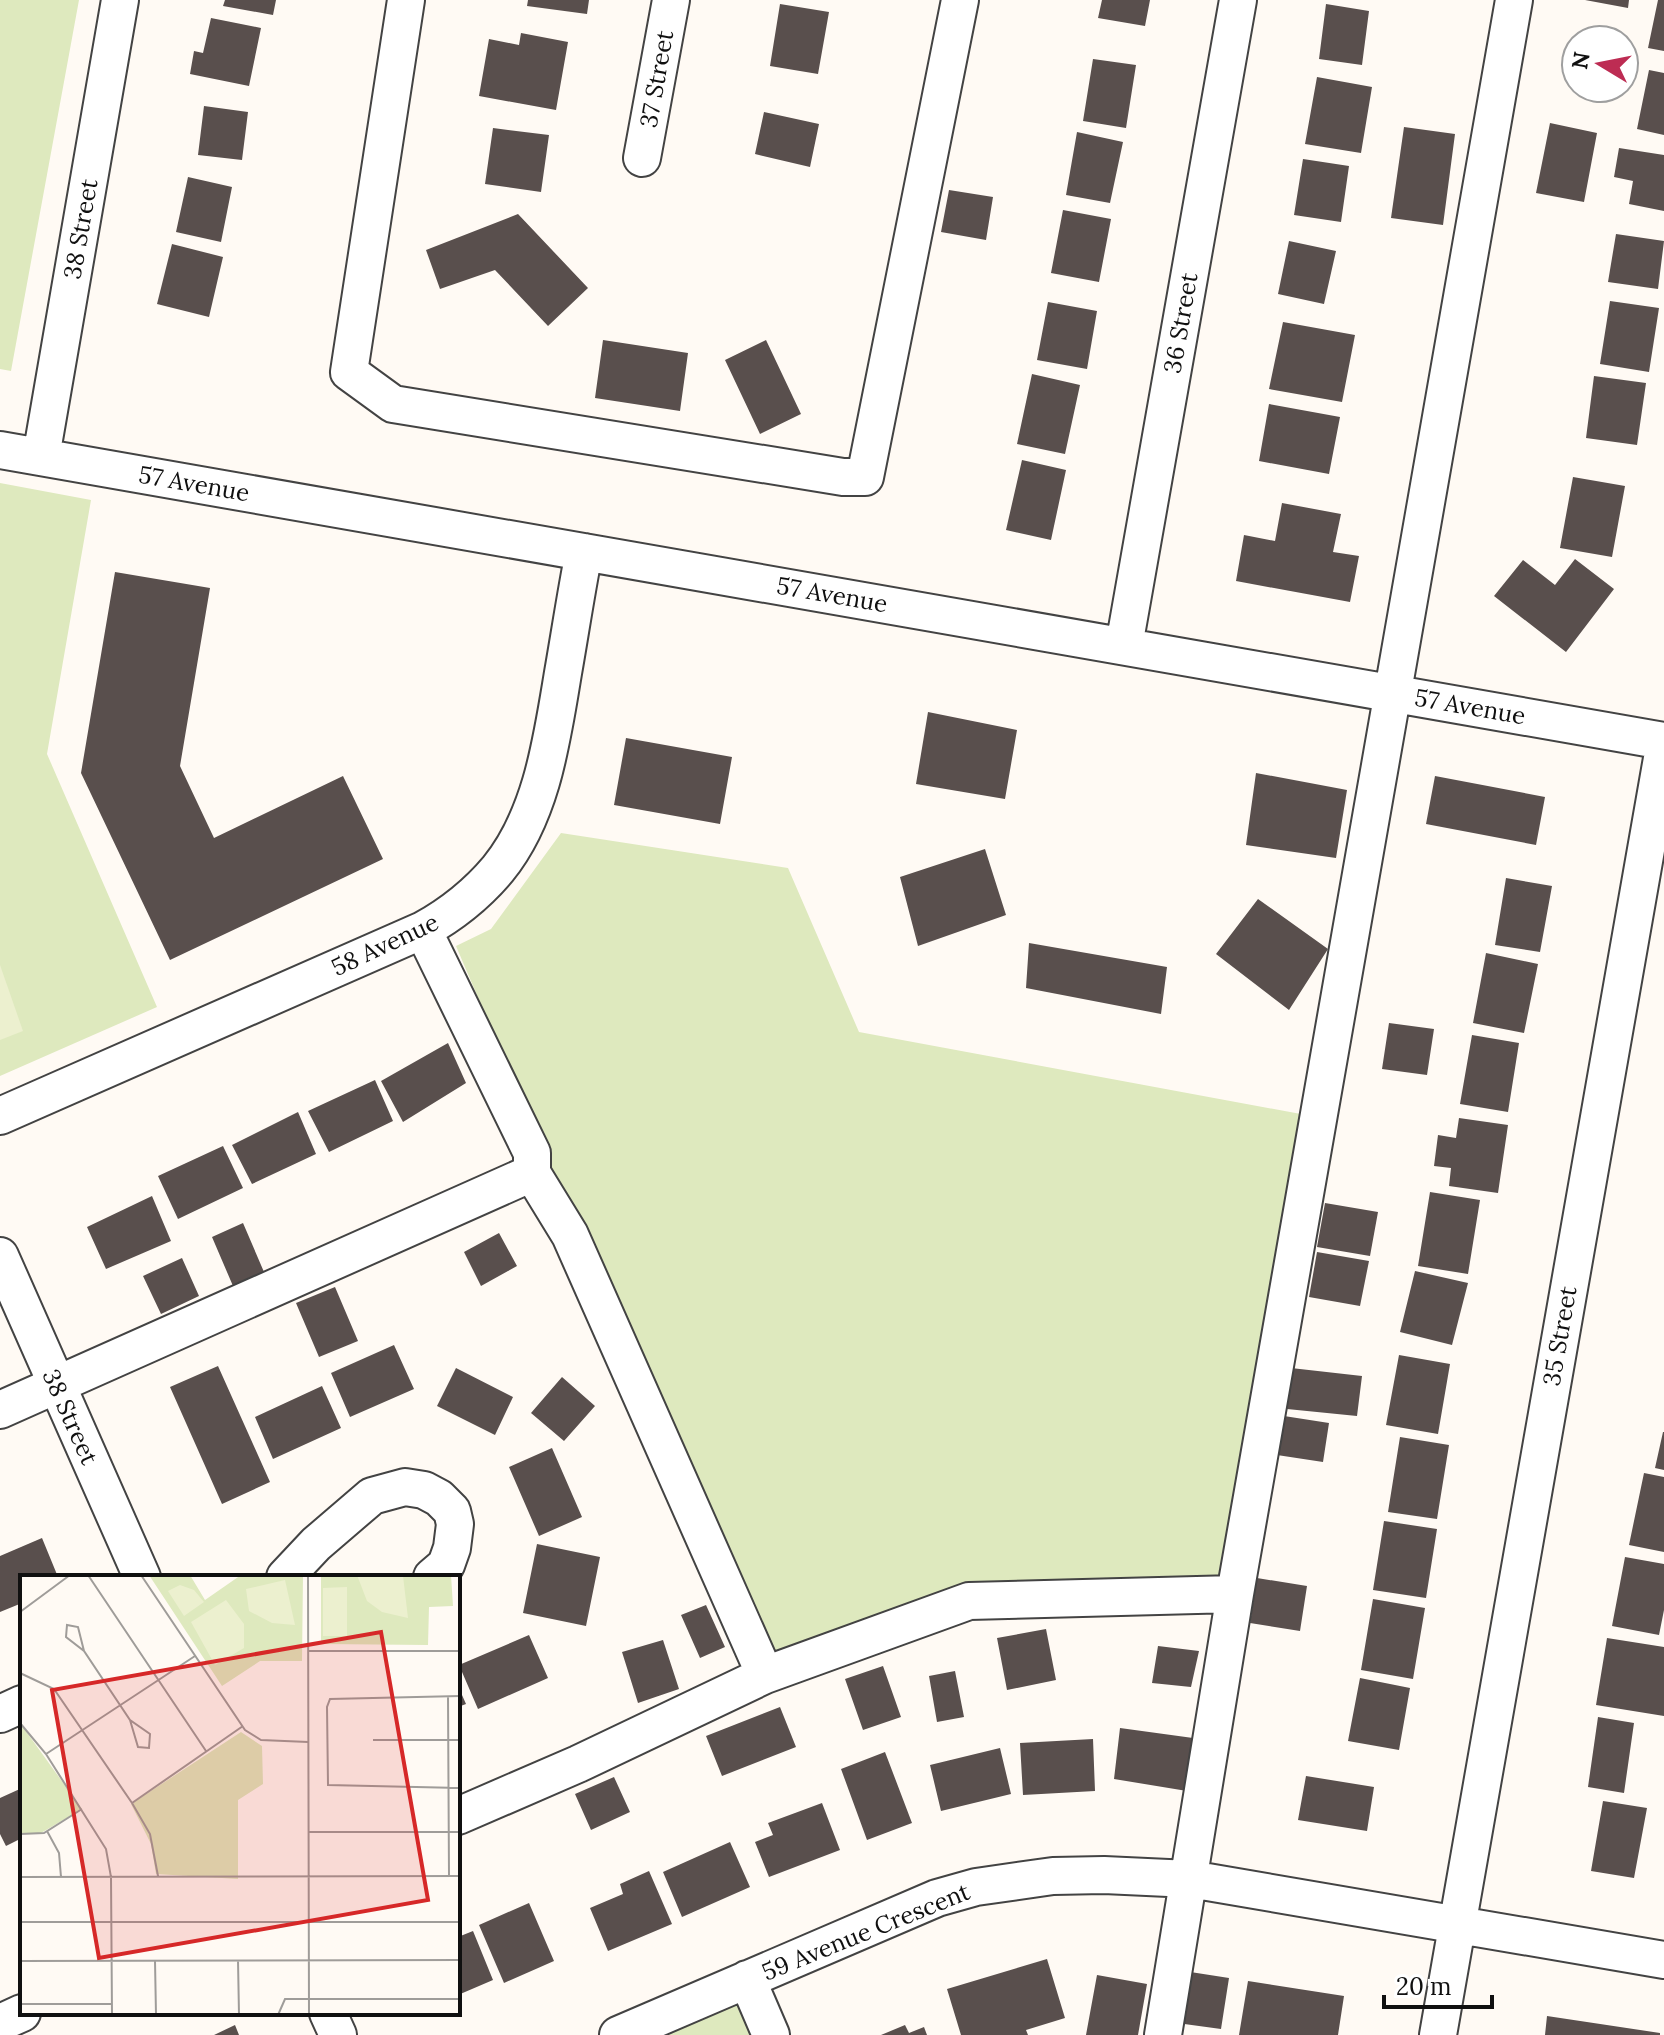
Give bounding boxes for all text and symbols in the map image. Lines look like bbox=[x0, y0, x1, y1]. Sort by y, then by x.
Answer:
north arrow bbox=[1560, 24, 1640, 104]
street label: 37 Street bbox=[633, 27, 680, 130]
text: N bbox=[1565, 50, 1596, 71]
street label: 38 Street bbox=[56, 176, 105, 281]
street label: 36 Street bbox=[1156, 269, 1205, 376]
street label: 57 Avenue bbox=[136, 459, 252, 508]
street label: 57 Avenue bbox=[774, 570, 890, 619]
street label: 57 Avenue bbox=[1412, 682, 1528, 731]
street label: 58 Avenue bbox=[326, 906, 443, 983]
street label: 35 Street bbox=[1535, 1283, 1584, 1388]
street label: 38 Street bbox=[36, 1364, 105, 1470]
inset map bbox=[20, 1575, 460, 2015]
street label: 59 Avenue Crescent bbox=[757, 1875, 975, 1987]
scale bar bbox=[1384, 1959, 1492, 2009]
text: 20 m bbox=[1396, 1971, 1452, 2002]

